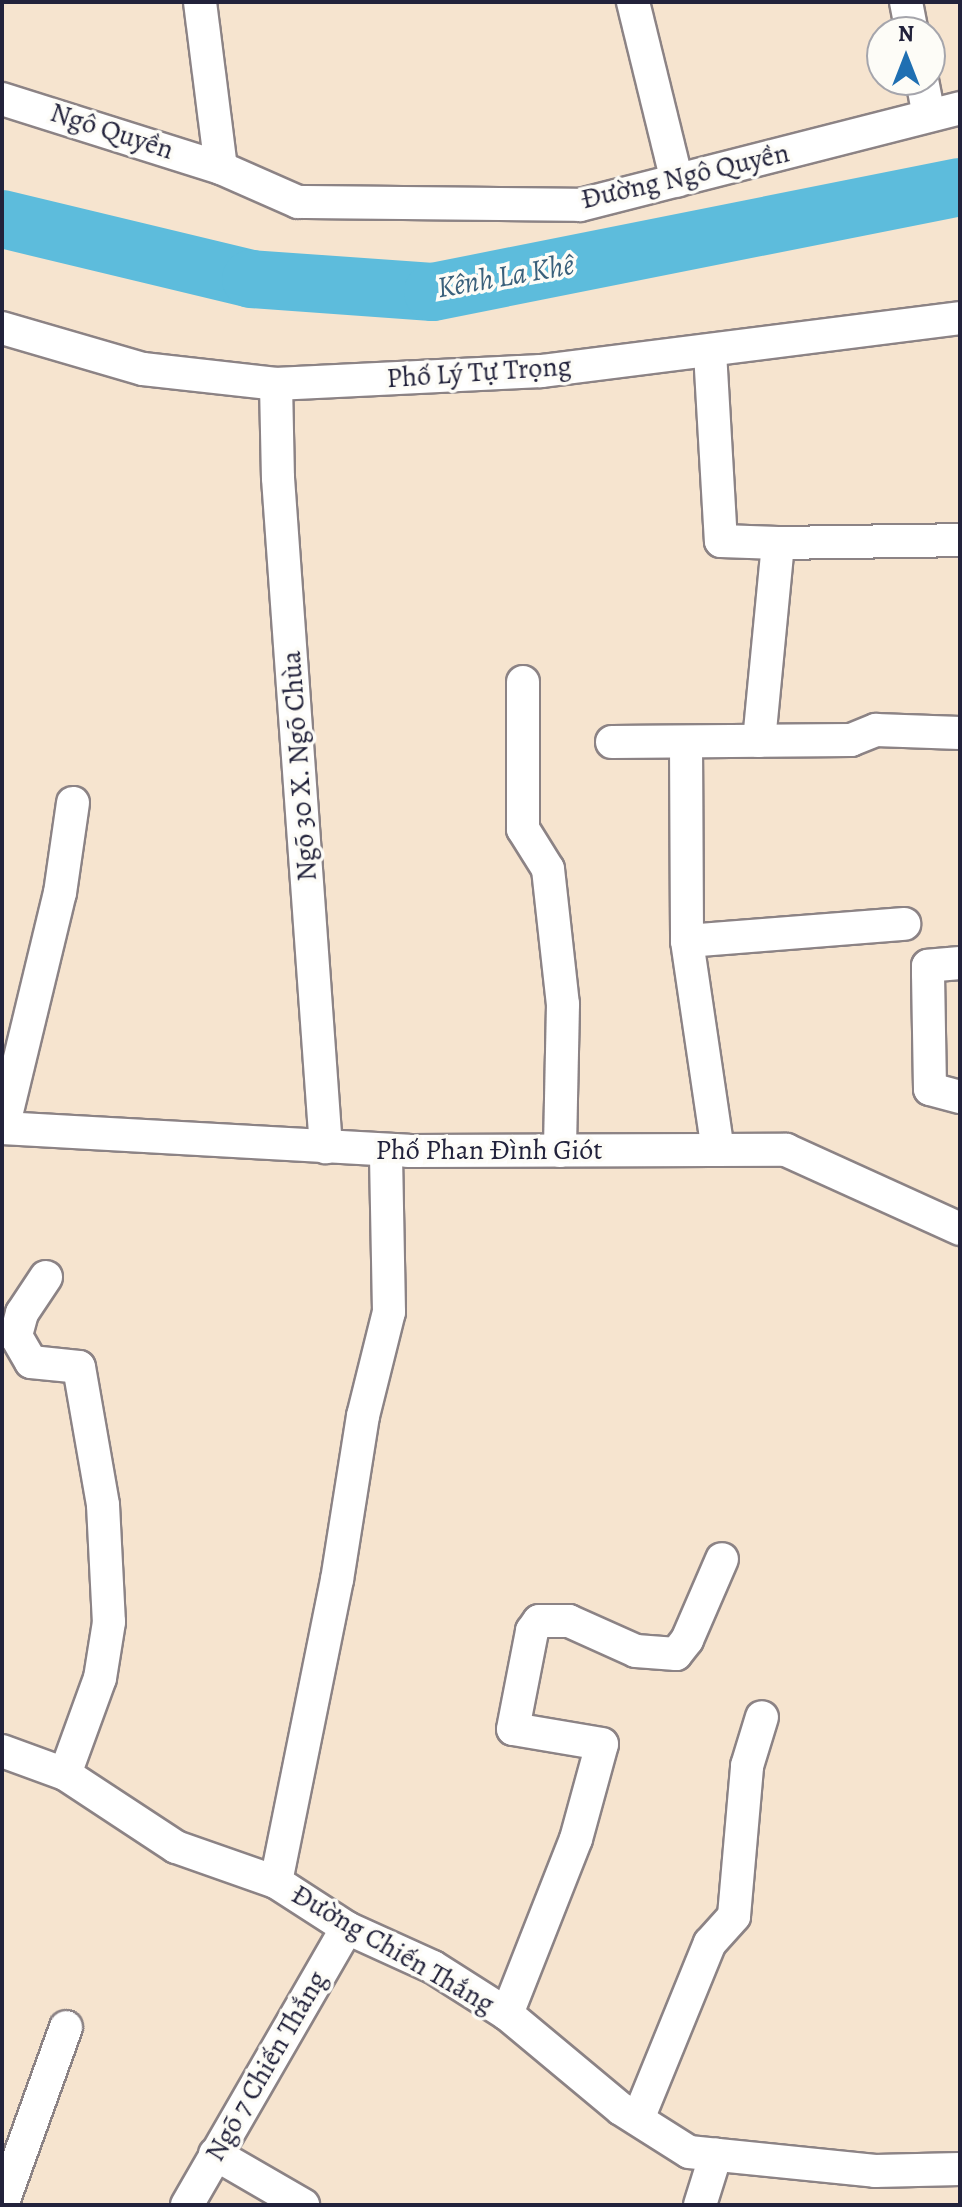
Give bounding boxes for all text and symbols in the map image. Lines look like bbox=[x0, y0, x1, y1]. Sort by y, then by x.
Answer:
north arrow bbox=[866, 16, 946, 96]
text: N bbox=[898, 19, 914, 49]
street label: Ngô Quyền bbox=[46, 95, 178, 167]
street label: Đường Ngô Quyền bbox=[578, 136, 792, 216]
water label: Kênh La Khê bbox=[434, 246, 576, 306]
street label: Phố Lý Tự Trọng bbox=[385, 349, 573, 395]
street label: Ngõ 30 X. Ngõ Chùa bbox=[274, 649, 324, 883]
street label: Phố Phan Đình Giót bbox=[375, 1133, 603, 1167]
street label: Đường Chiến Thắng bbox=[286, 1877, 500, 2021]
street label: Ngõ 7 Chiến Thắng bbox=[198, 1965, 334, 2167]

